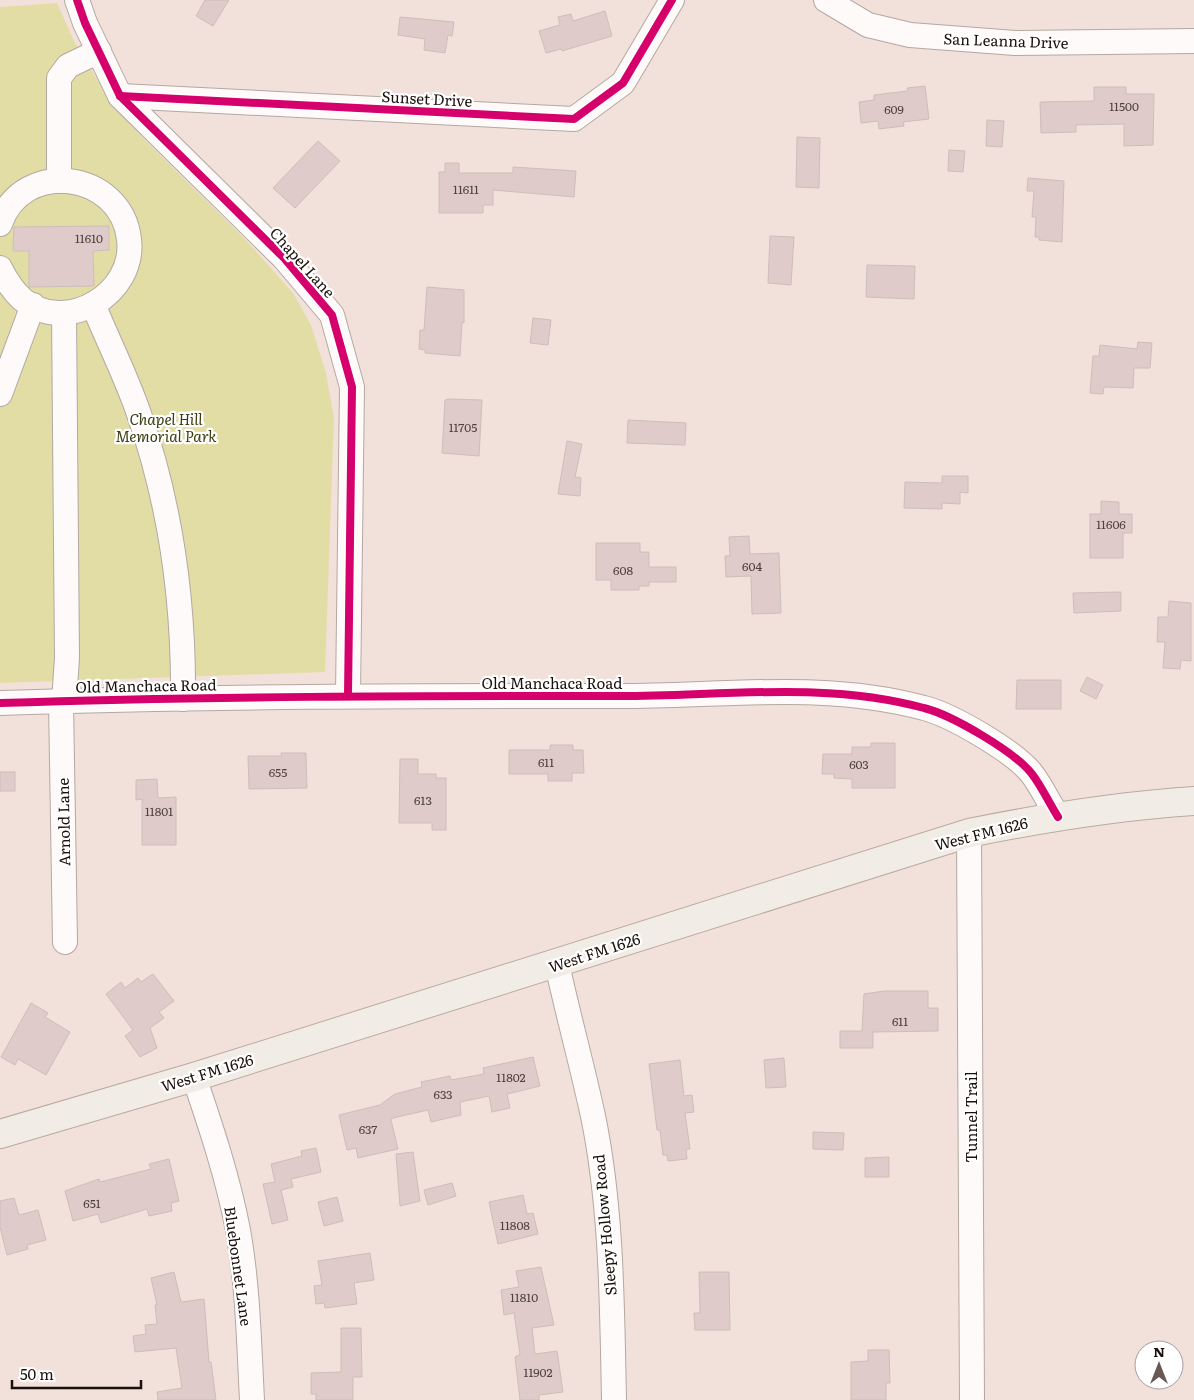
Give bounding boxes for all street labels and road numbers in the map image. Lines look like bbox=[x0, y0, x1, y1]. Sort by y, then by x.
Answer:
street label: San Leanna Drive bbox=[943, 26, 1069, 54]
street label: Sunset Drive bbox=[381, 84, 473, 112]
street label: Chapel Lane bbox=[265, 222, 341, 303]
street label: Old Manchaca Road bbox=[481, 671, 623, 694]
street label: Old Manchaca Road bbox=[75, 672, 217, 698]
street label: Arnold Lane bbox=[51, 777, 75, 866]
street label: West FM 1626 bbox=[932, 810, 1030, 856]
street label: West FM 1626 bbox=[545, 926, 643, 978]
street label: West FM 1626 bbox=[158, 1047, 256, 1097]
street label: Tunnel Trail bbox=[959, 1071, 982, 1163]
street label: Sleepy Hollow Road bbox=[586, 1153, 622, 1297]
street label: Bluebonnet Lane bbox=[219, 1205, 259, 1328]

